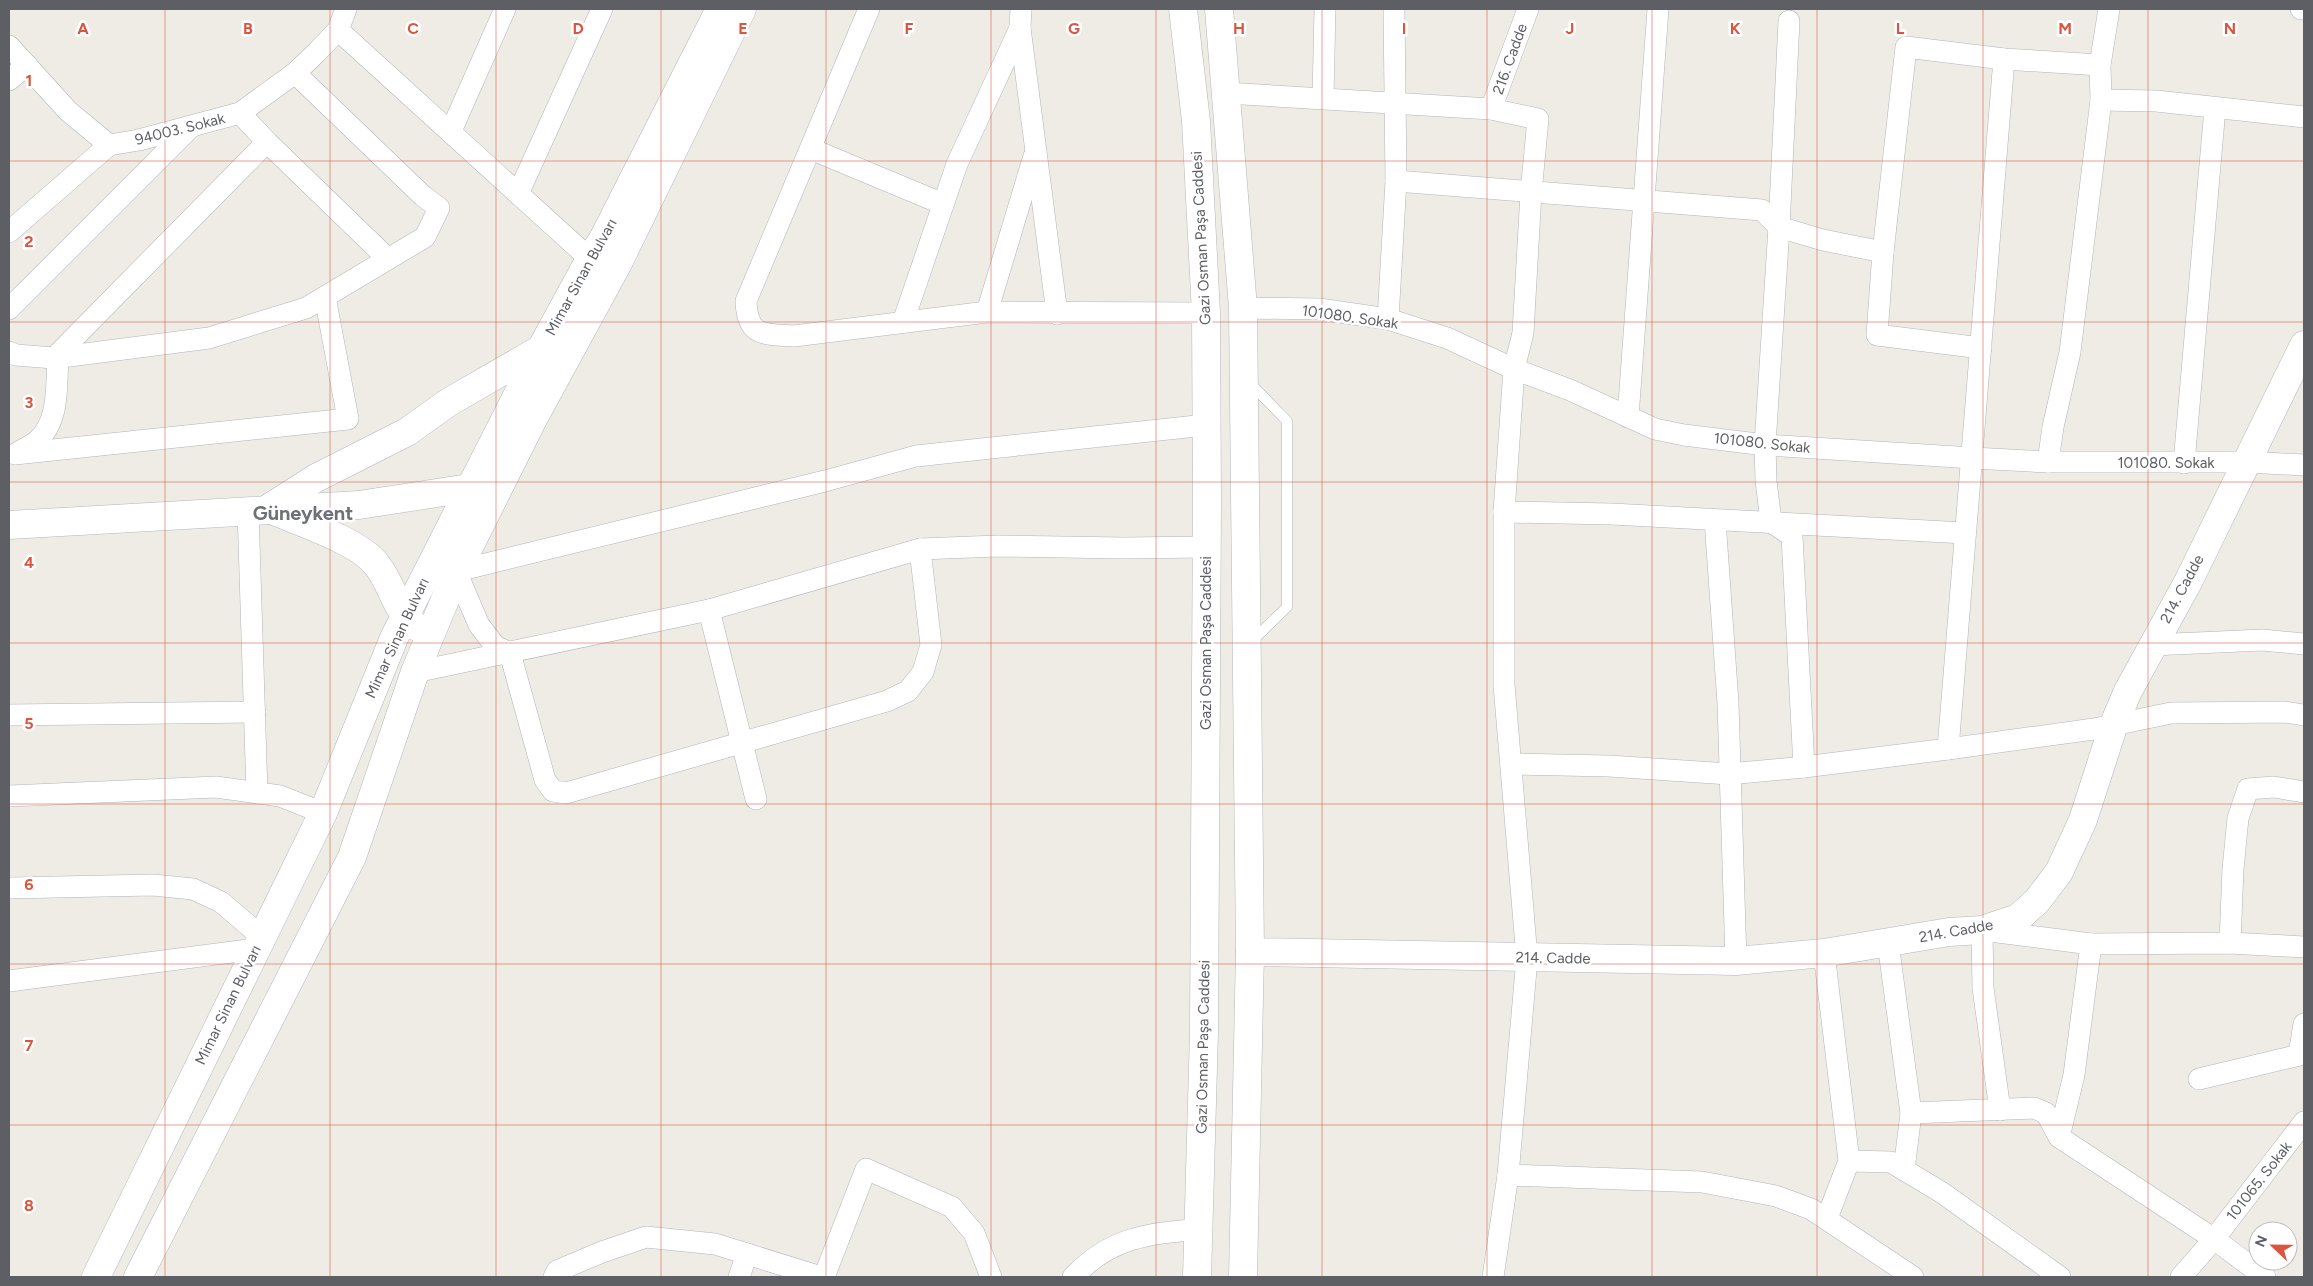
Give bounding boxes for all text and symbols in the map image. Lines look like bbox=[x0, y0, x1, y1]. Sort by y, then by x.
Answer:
text: A bbox=[77, 19, 89, 38]
text: B bbox=[243, 19, 253, 38]
text: C bbox=[407, 19, 419, 38]
text: D bbox=[572, 19, 584, 38]
text: E bbox=[738, 19, 748, 38]
text: F bbox=[905, 19, 914, 38]
text: G bbox=[1068, 19, 1080, 38]
text: H bbox=[1233, 19, 1245, 38]
text: I bbox=[1402, 19, 1406, 38]
text: J bbox=[1566, 19, 1574, 38]
text: K bbox=[1730, 19, 1741, 38]
text: L bbox=[1896, 19, 1905, 38]
text: M bbox=[2058, 19, 2072, 38]
text: N bbox=[2224, 19, 2236, 38]
street label: 216. Cadde bbox=[1489, 21, 1531, 97]
text: 1 bbox=[26, 71, 32, 90]
street label: 94003. Sokak bbox=[133, 109, 227, 149]
street label: Gazi Osman Paşa Caddesi bbox=[1187, 151, 1215, 325]
street label: Mimar Sinan Bulvarı bbox=[541, 215, 621, 339]
text: 2 bbox=[24, 232, 34, 251]
street label: 101080. Sokak bbox=[1301, 301, 1400, 333]
text: 3 bbox=[25, 393, 34, 412]
street label: 101080. Sokak bbox=[1713, 429, 1812, 457]
street label: 101080. Sokak bbox=[2117, 454, 2215, 472]
district label: Güneykent bbox=[253, 501, 353, 525]
street label: 214. Cadde bbox=[2156, 552, 2208, 626]
text: 4 bbox=[24, 553, 34, 572]
street label: Gazi Osman Paşa Caddesi bbox=[1197, 556, 1215, 730]
street label: Mimar Sinan Bulvarı bbox=[361, 575, 433, 701]
text: 5 bbox=[24, 714, 34, 733]
text: 6 bbox=[24, 875, 34, 894]
street label: 214. Cadde bbox=[1918, 916, 1994, 946]
street label: Mimar Sinan Bulvarı bbox=[191, 942, 265, 1068]
street label: 214. Cadde bbox=[1515, 948, 1591, 968]
street label: Gazi Osman Paşa Caddesi bbox=[1192, 960, 1214, 1134]
text: 7 bbox=[25, 1036, 34, 1055]
street label: 101065. Sokak bbox=[2223, 1137, 2296, 1224]
text: 8 bbox=[24, 1196, 34, 1215]
north arrow bbox=[2248, 1221, 2298, 1271]
text: N bbox=[2252, 1233, 2271, 1250]

